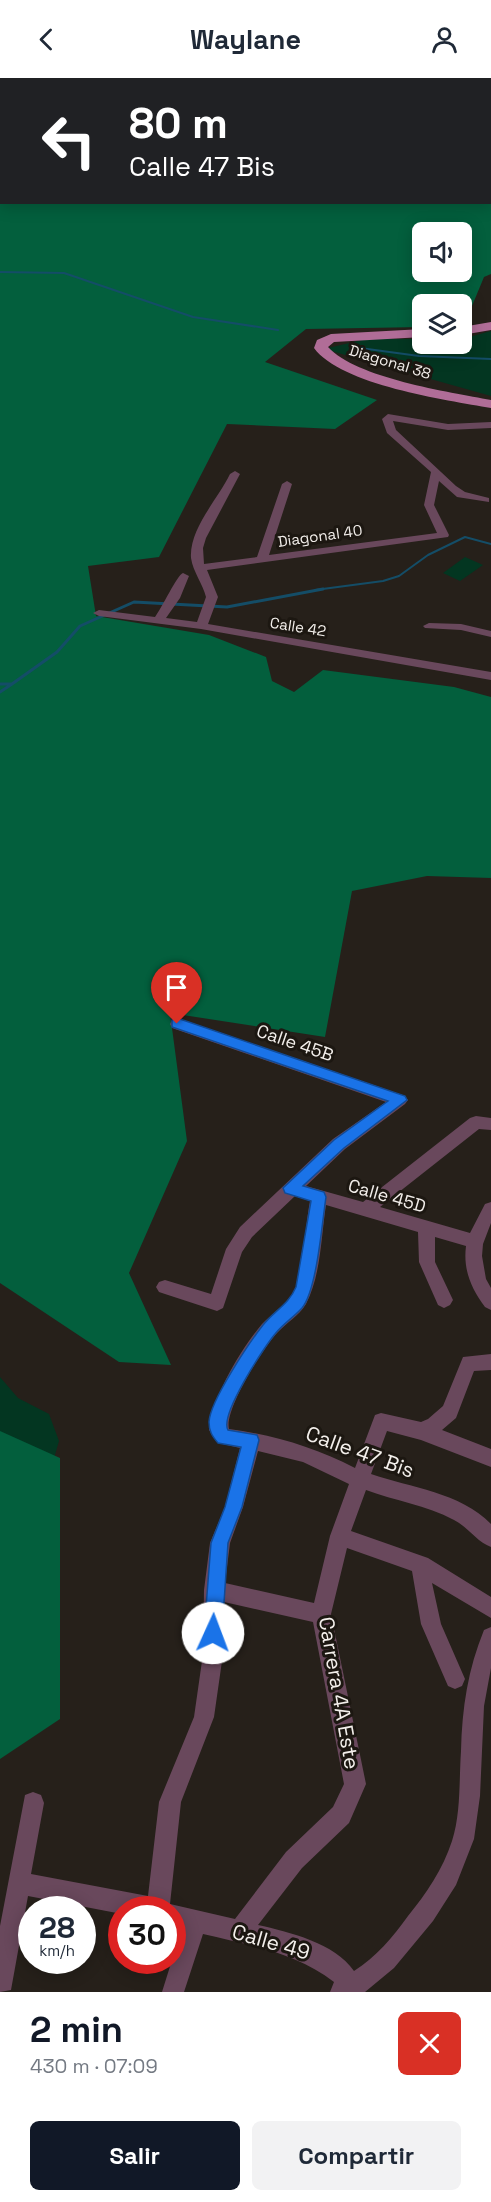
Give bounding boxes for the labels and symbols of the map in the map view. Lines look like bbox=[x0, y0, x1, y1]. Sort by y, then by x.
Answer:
street label: Diagonal 38 bbox=[347, 340, 433, 383]
street label: Diagonal 40 bbox=[276, 520, 363, 551]
street label: Calle 42 bbox=[269, 613, 328, 640]
pin bbox=[151, 962, 202, 1024]
street label: Calle 45B bbox=[254, 1019, 337, 1066]
street label: Calle 45D bbox=[346, 1173, 429, 1218]
street label: Calle 47 Bis bbox=[302, 1419, 418, 1484]
position arrow bbox=[181, 1601, 245, 1665]
street label: Carrera 4A Este bbox=[313, 1615, 366, 1771]
speed limit sign: 30 bbox=[108, 1896, 186, 1974]
street label: Calle 49 bbox=[229, 1918, 313, 1965]

